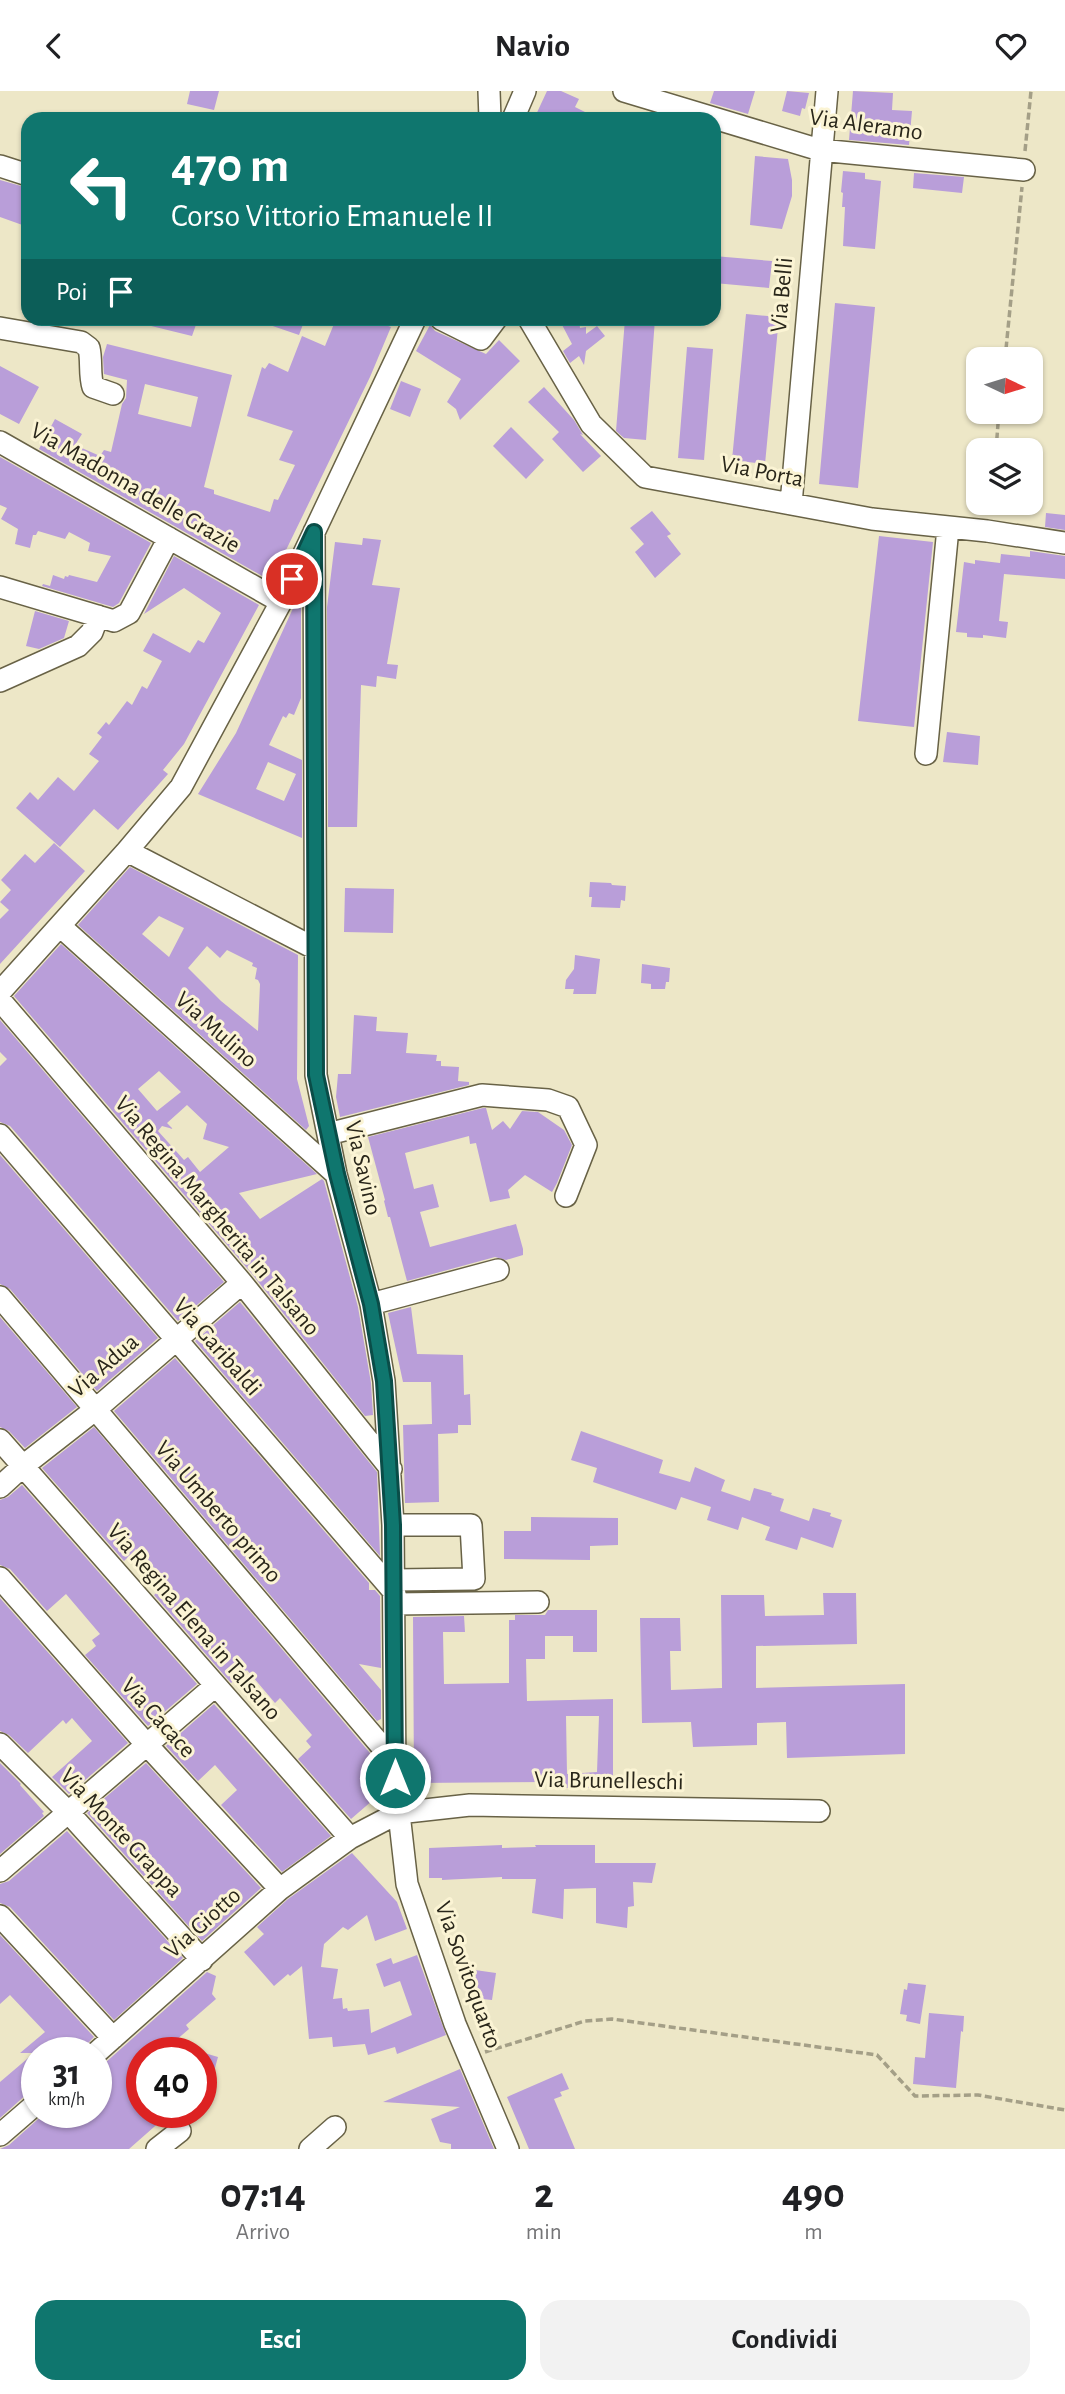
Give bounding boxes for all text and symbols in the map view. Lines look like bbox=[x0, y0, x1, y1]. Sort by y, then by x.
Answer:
icon: back bbox=[35, 27, 73, 65]
icon: heart bbox=[992, 27, 1030, 65]
text: Navio bbox=[495, 30, 570, 62]
street label: Via Aleramo bbox=[808, 105, 924, 145]
icon: left bbox=[56, 140, 147, 231]
text: 470 m bbox=[171, 142, 289, 191]
text: Corso Vittorio Emanuele II bbox=[171, 200, 494, 232]
street label: Via Belli bbox=[767, 256, 797, 334]
icon: arrive bbox=[102, 273, 140, 311]
text: Poi bbox=[56, 279, 88, 305]
north arrow bbox=[966, 347, 1043, 423]
map controls bbox=[966, 347, 1043, 515]
street label: Via Madonna delle Grazie bbox=[26, 418, 244, 558]
button: layers bbox=[966, 438, 1043, 515]
street label: Via Porta bbox=[719, 452, 805, 492]
pin bbox=[262, 549, 322, 609]
icon: arrive bbox=[273, 560, 311, 598]
street label: Via Mulino bbox=[170, 987, 262, 1073]
street label: Via Regina Margherita in Talsano bbox=[110, 1092, 324, 1340]
street label: Via Savino bbox=[340, 1118, 386, 1218]
street label: Via Garibaldi bbox=[168, 1294, 266, 1400]
street label: Via Adua bbox=[65, 1330, 143, 1402]
street label: Via Umberto primo bbox=[150, 1437, 286, 1587]
street label: Via Regina Elena in Talsano bbox=[102, 1519, 286, 1725]
street label: Via Cacace bbox=[116, 1673, 200, 1763]
position arrow bbox=[358, 1741, 432, 1815]
street label: Via Monte Grappa bbox=[55, 1764, 187, 1902]
street label: Via Brunelleschi bbox=[534, 1768, 684, 1794]
street label: Via Giotto bbox=[160, 1883, 246, 1963]
street label: Via Sovitoquarto bbox=[430, 1899, 506, 2051]
speed limit sign: 40 bbox=[126, 2037, 217, 2128]
text: 31 bbox=[53, 2056, 80, 2091]
text: km/h bbox=[48, 2091, 85, 2109]
text: 07:14 bbox=[220, 2173, 306, 2215]
text: 2 bbox=[534, 2173, 554, 2215]
text: 490 bbox=[782, 2173, 845, 2215]
text: Arrivo bbox=[236, 2221, 290, 2244]
text: min bbox=[526, 2221, 562, 2244]
text: m bbox=[804, 2221, 823, 2244]
button: Esci bbox=[35, 2300, 526, 2380]
button: Condividi bbox=[540, 2300, 1030, 2380]

